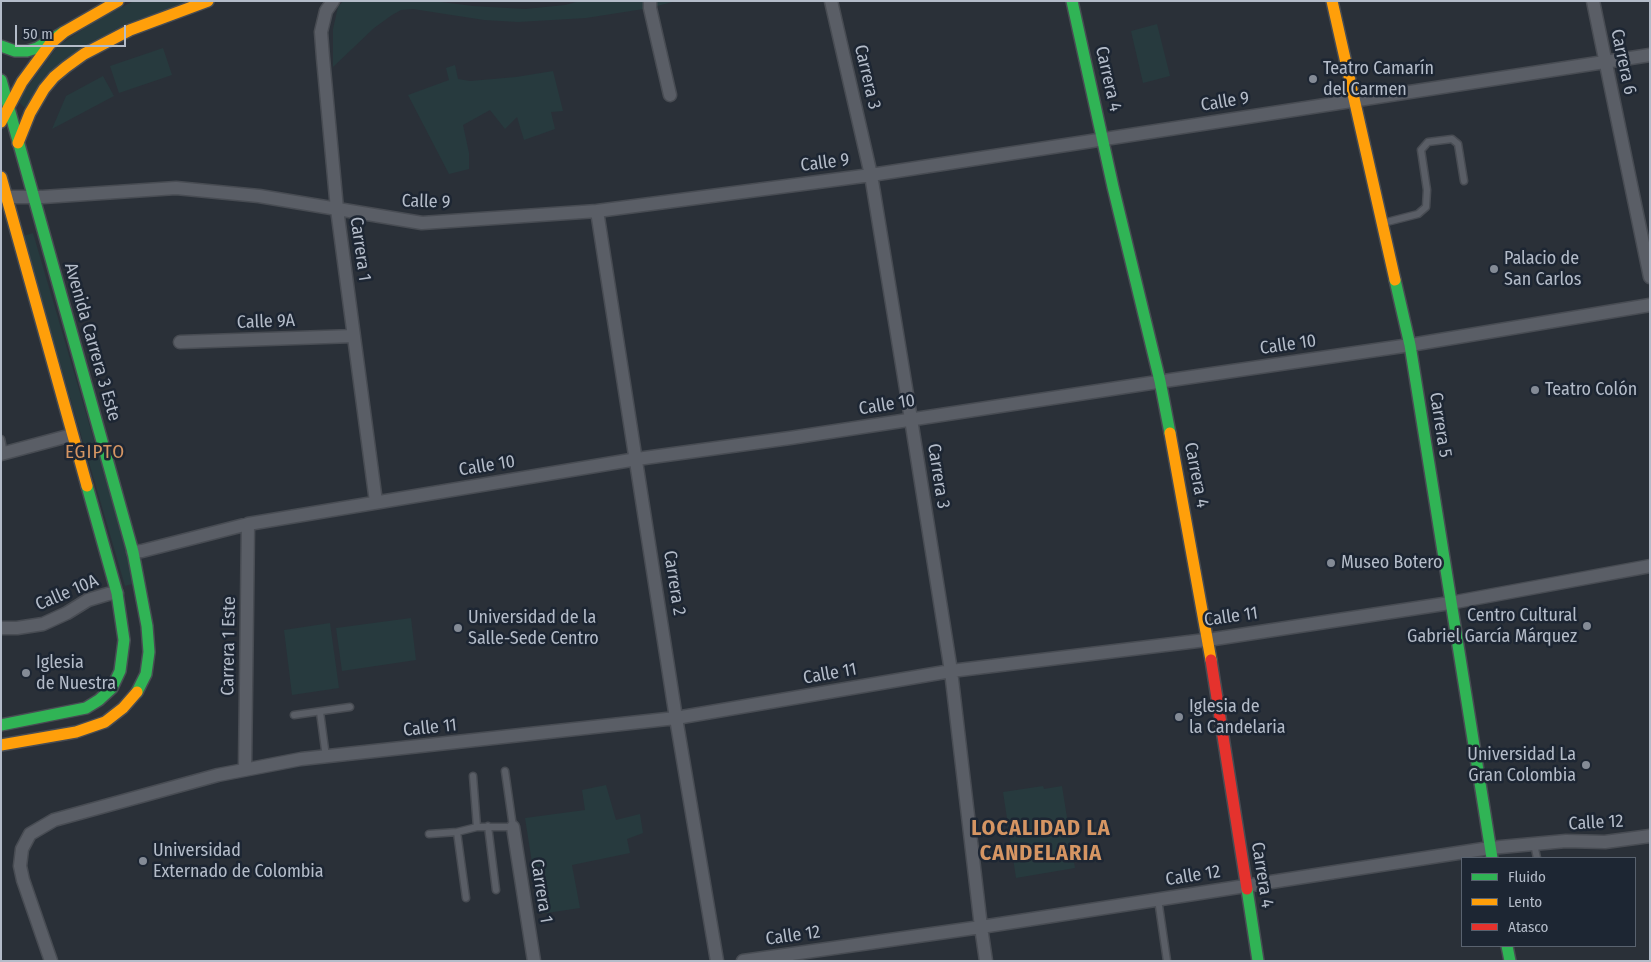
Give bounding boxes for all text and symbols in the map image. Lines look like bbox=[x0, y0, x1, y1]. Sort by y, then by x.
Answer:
scale bar bbox=[18, 15, 129, 47]
text: 50 m bbox=[23, 25, 53, 43]
street label: Carrera 6 bbox=[1606, 27, 1640, 97]
street label: Carrera 3 bbox=[849, 43, 885, 111]
street label: Carrera 4 bbox=[1090, 44, 1126, 114]
place label: Teatro Camarín del Carmen bbox=[1323, 58, 1434, 100]
marker: Teatro Camarín del Carmen bbox=[1307, 73, 1319, 85]
street label: Calle 9 bbox=[1199, 88, 1251, 116]
street label: Calle 9 bbox=[799, 149, 851, 177]
street label: Calle 9 bbox=[401, 190, 451, 214]
street label: Carrera 1 bbox=[345, 216, 375, 282]
place label: Palacio de San Carlos bbox=[1504, 248, 1581, 290]
street label: Avenida Carrera 3 Este bbox=[59, 260, 125, 424]
marker: Palacio de San Carlos bbox=[1488, 263, 1500, 275]
street label: Calle 9A bbox=[237, 310, 295, 334]
street label: Calle 10 bbox=[1259, 330, 1317, 360]
place label: Teatro Colón bbox=[1545, 379, 1637, 401]
marker: Teatro Colón bbox=[1529, 384, 1541, 396]
street label: Calle 10 bbox=[857, 390, 917, 420]
street label: Carrera 5 bbox=[1424, 391, 1456, 459]
street label: Carrera 4 bbox=[1179, 440, 1213, 510]
district label: EGIPTO bbox=[64, 442, 126, 464]
street label: Carrera 3 bbox=[922, 442, 954, 510]
street label: Calle 10 bbox=[457, 451, 517, 481]
street label: Carrera 2 bbox=[658, 549, 690, 617]
place label: Museo Botero bbox=[1341, 552, 1443, 574]
marker: Museo Botero bbox=[1325, 557, 1337, 569]
street label: Calle 10A bbox=[32, 570, 102, 616]
street label: Carrera 1 Este bbox=[217, 596, 241, 696]
street label: Calle 11 bbox=[1203, 603, 1259, 631]
place label: Centro Cultural Gabriel García Márquez bbox=[1407, 605, 1577, 648]
place label: Universidad de la Salle-Sede Centro bbox=[468, 607, 599, 650]
marker: Centro Cultural Gabriel García Márquez bbox=[1581, 620, 1593, 632]
marker: Universidad de la Salle-Sede Centro bbox=[452, 622, 464, 634]
place label: Iglesia de Nuestra bbox=[36, 652, 116, 694]
street label: Calle 11 bbox=[802, 659, 858, 689]
marker: Iglesia de Nuestra bbox=[20, 667, 32, 679]
place label: Iglesia de la Candelaria bbox=[1189, 696, 1286, 739]
marker: Iglesia de la Candelaria bbox=[1173, 711, 1185, 723]
street label: Calle 11 bbox=[402, 714, 458, 742]
place label: Universidad La Gran Colombia bbox=[1467, 744, 1576, 786]
marker: Universidad La Gran Colombia bbox=[1580, 759, 1592, 771]
street label: Calle 12 bbox=[1568, 811, 1624, 835]
district label: LOCALIDAD LA CANDELARIA bbox=[970, 816, 1112, 868]
place label: Universidad Externado de Colombia bbox=[153, 840, 324, 882]
street label: Carrera 4 bbox=[1246, 841, 1278, 909]
marker: Universidad Externado de Colombia bbox=[137, 855, 149, 867]
street label: Carrera 1 bbox=[525, 857, 557, 925]
legend bbox=[1461, 857, 1636, 947]
street label: Calle 12 bbox=[1164, 861, 1222, 891]
text: Fluido bbox=[1508, 868, 1546, 886]
text: Lento bbox=[1508, 893, 1542, 911]
text: Atasco bbox=[1508, 918, 1548, 936]
street label: Calle 12 bbox=[764, 921, 822, 951]

